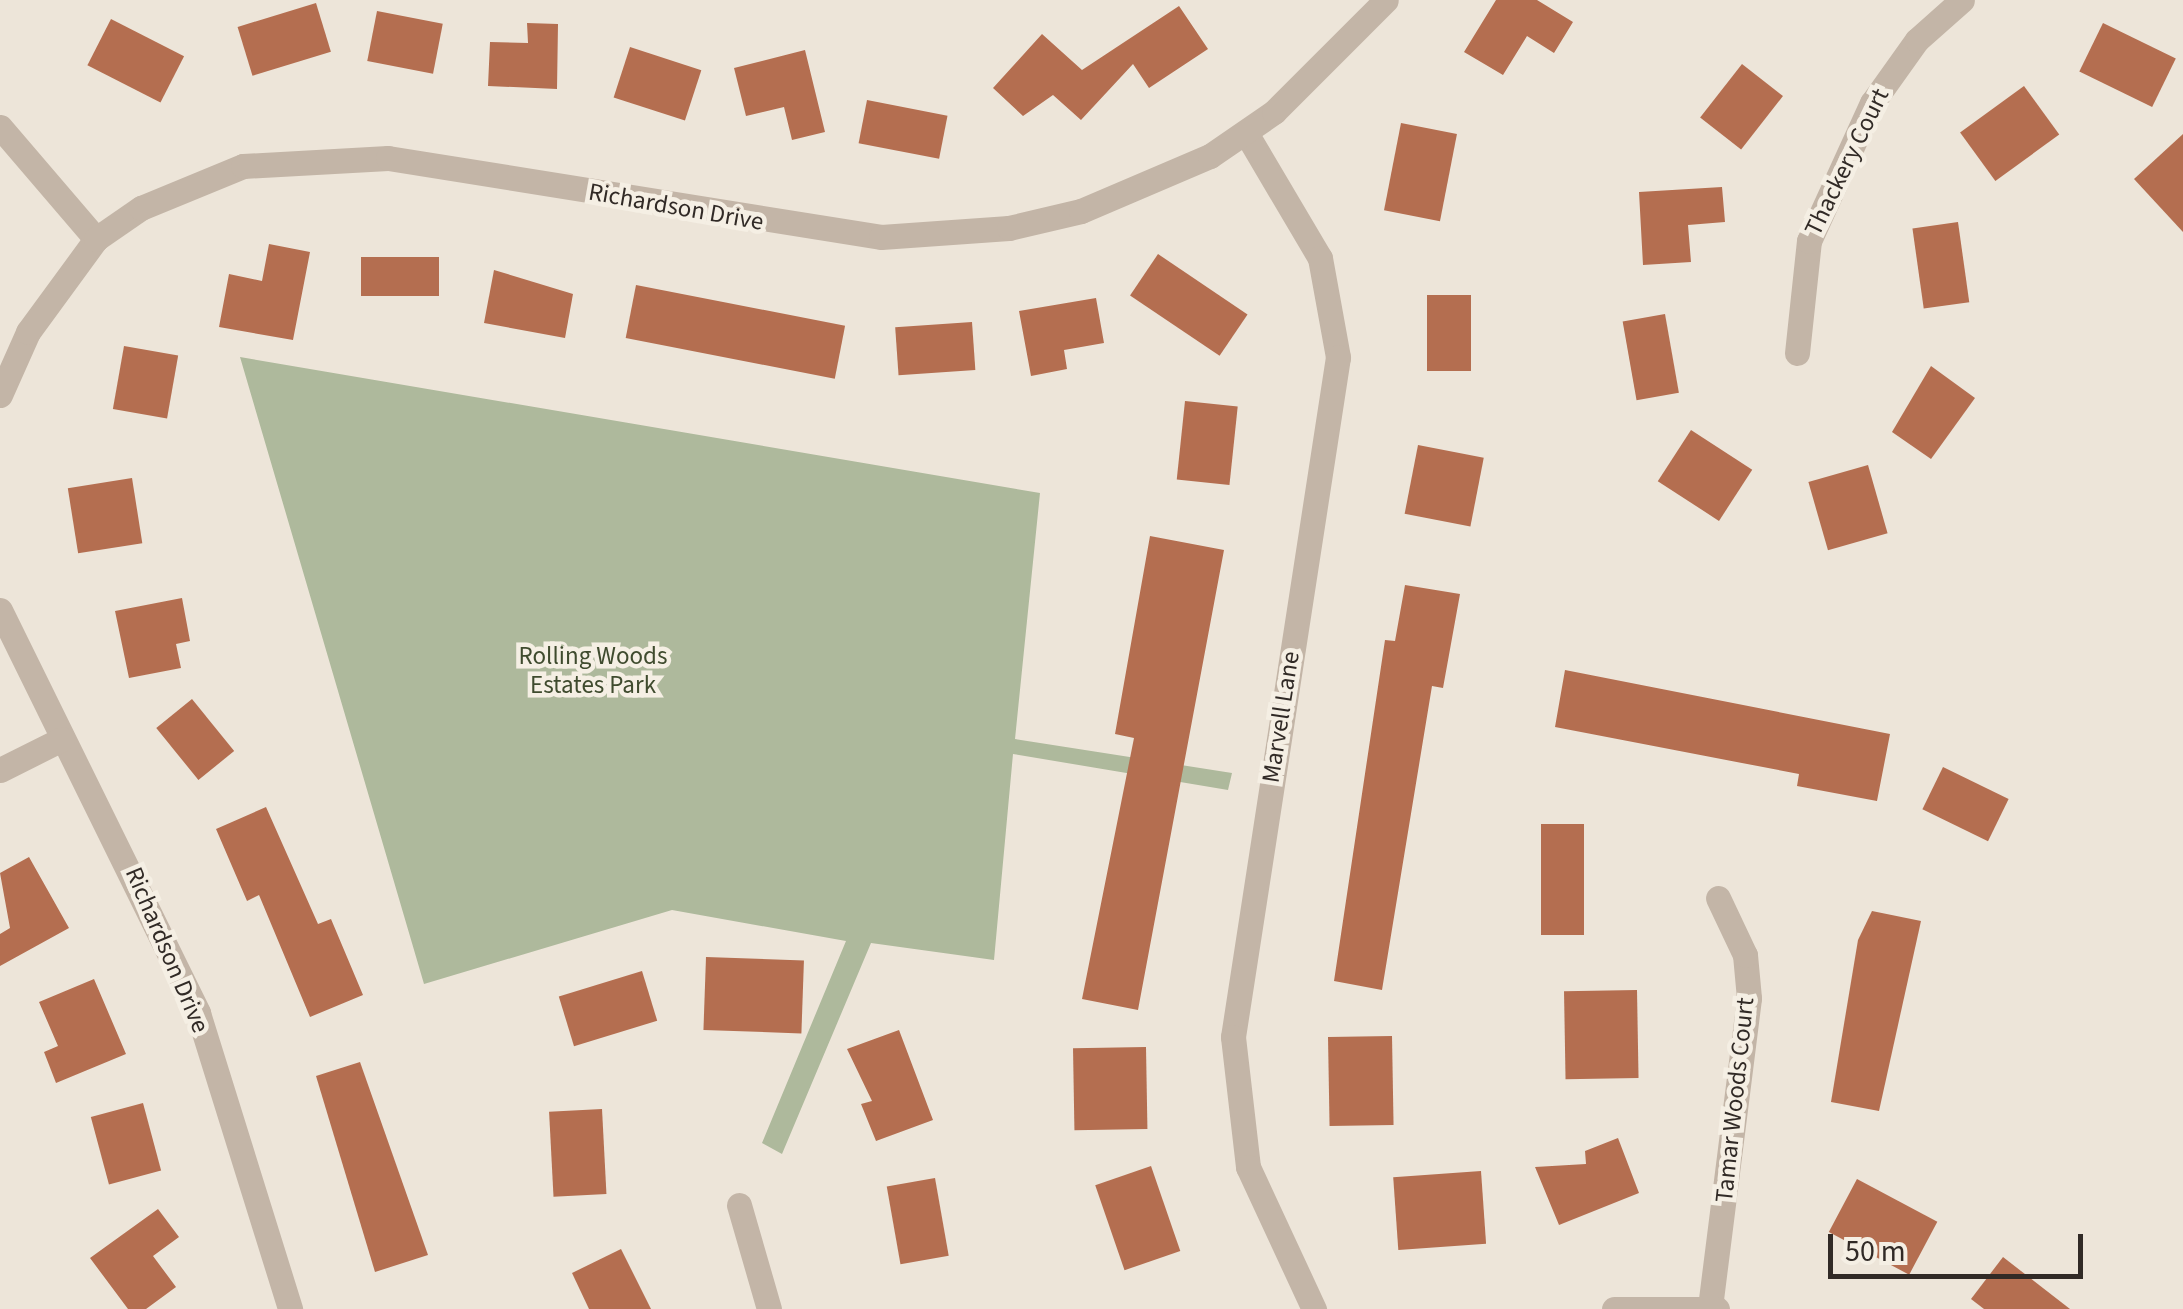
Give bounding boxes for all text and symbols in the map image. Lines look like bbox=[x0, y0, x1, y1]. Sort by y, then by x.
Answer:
street label: Thackery Court bbox=[1798, 84, 1896, 240]
street label: Richardson Drive bbox=[586, 177, 766, 237]
park label: Rolling Woods Estates Park bbox=[519, 642, 667, 701]
street label: Marvell Lane bbox=[1256, 649, 1306, 785]
street label: Richardson Drive bbox=[119, 863, 215, 1037]
street label: Tamar Woods Court bbox=[1709, 996, 1761, 1204]
scale bar bbox=[1833, 1214, 2088, 1276]
text: 50 m bbox=[1845, 1230, 1906, 1273]

